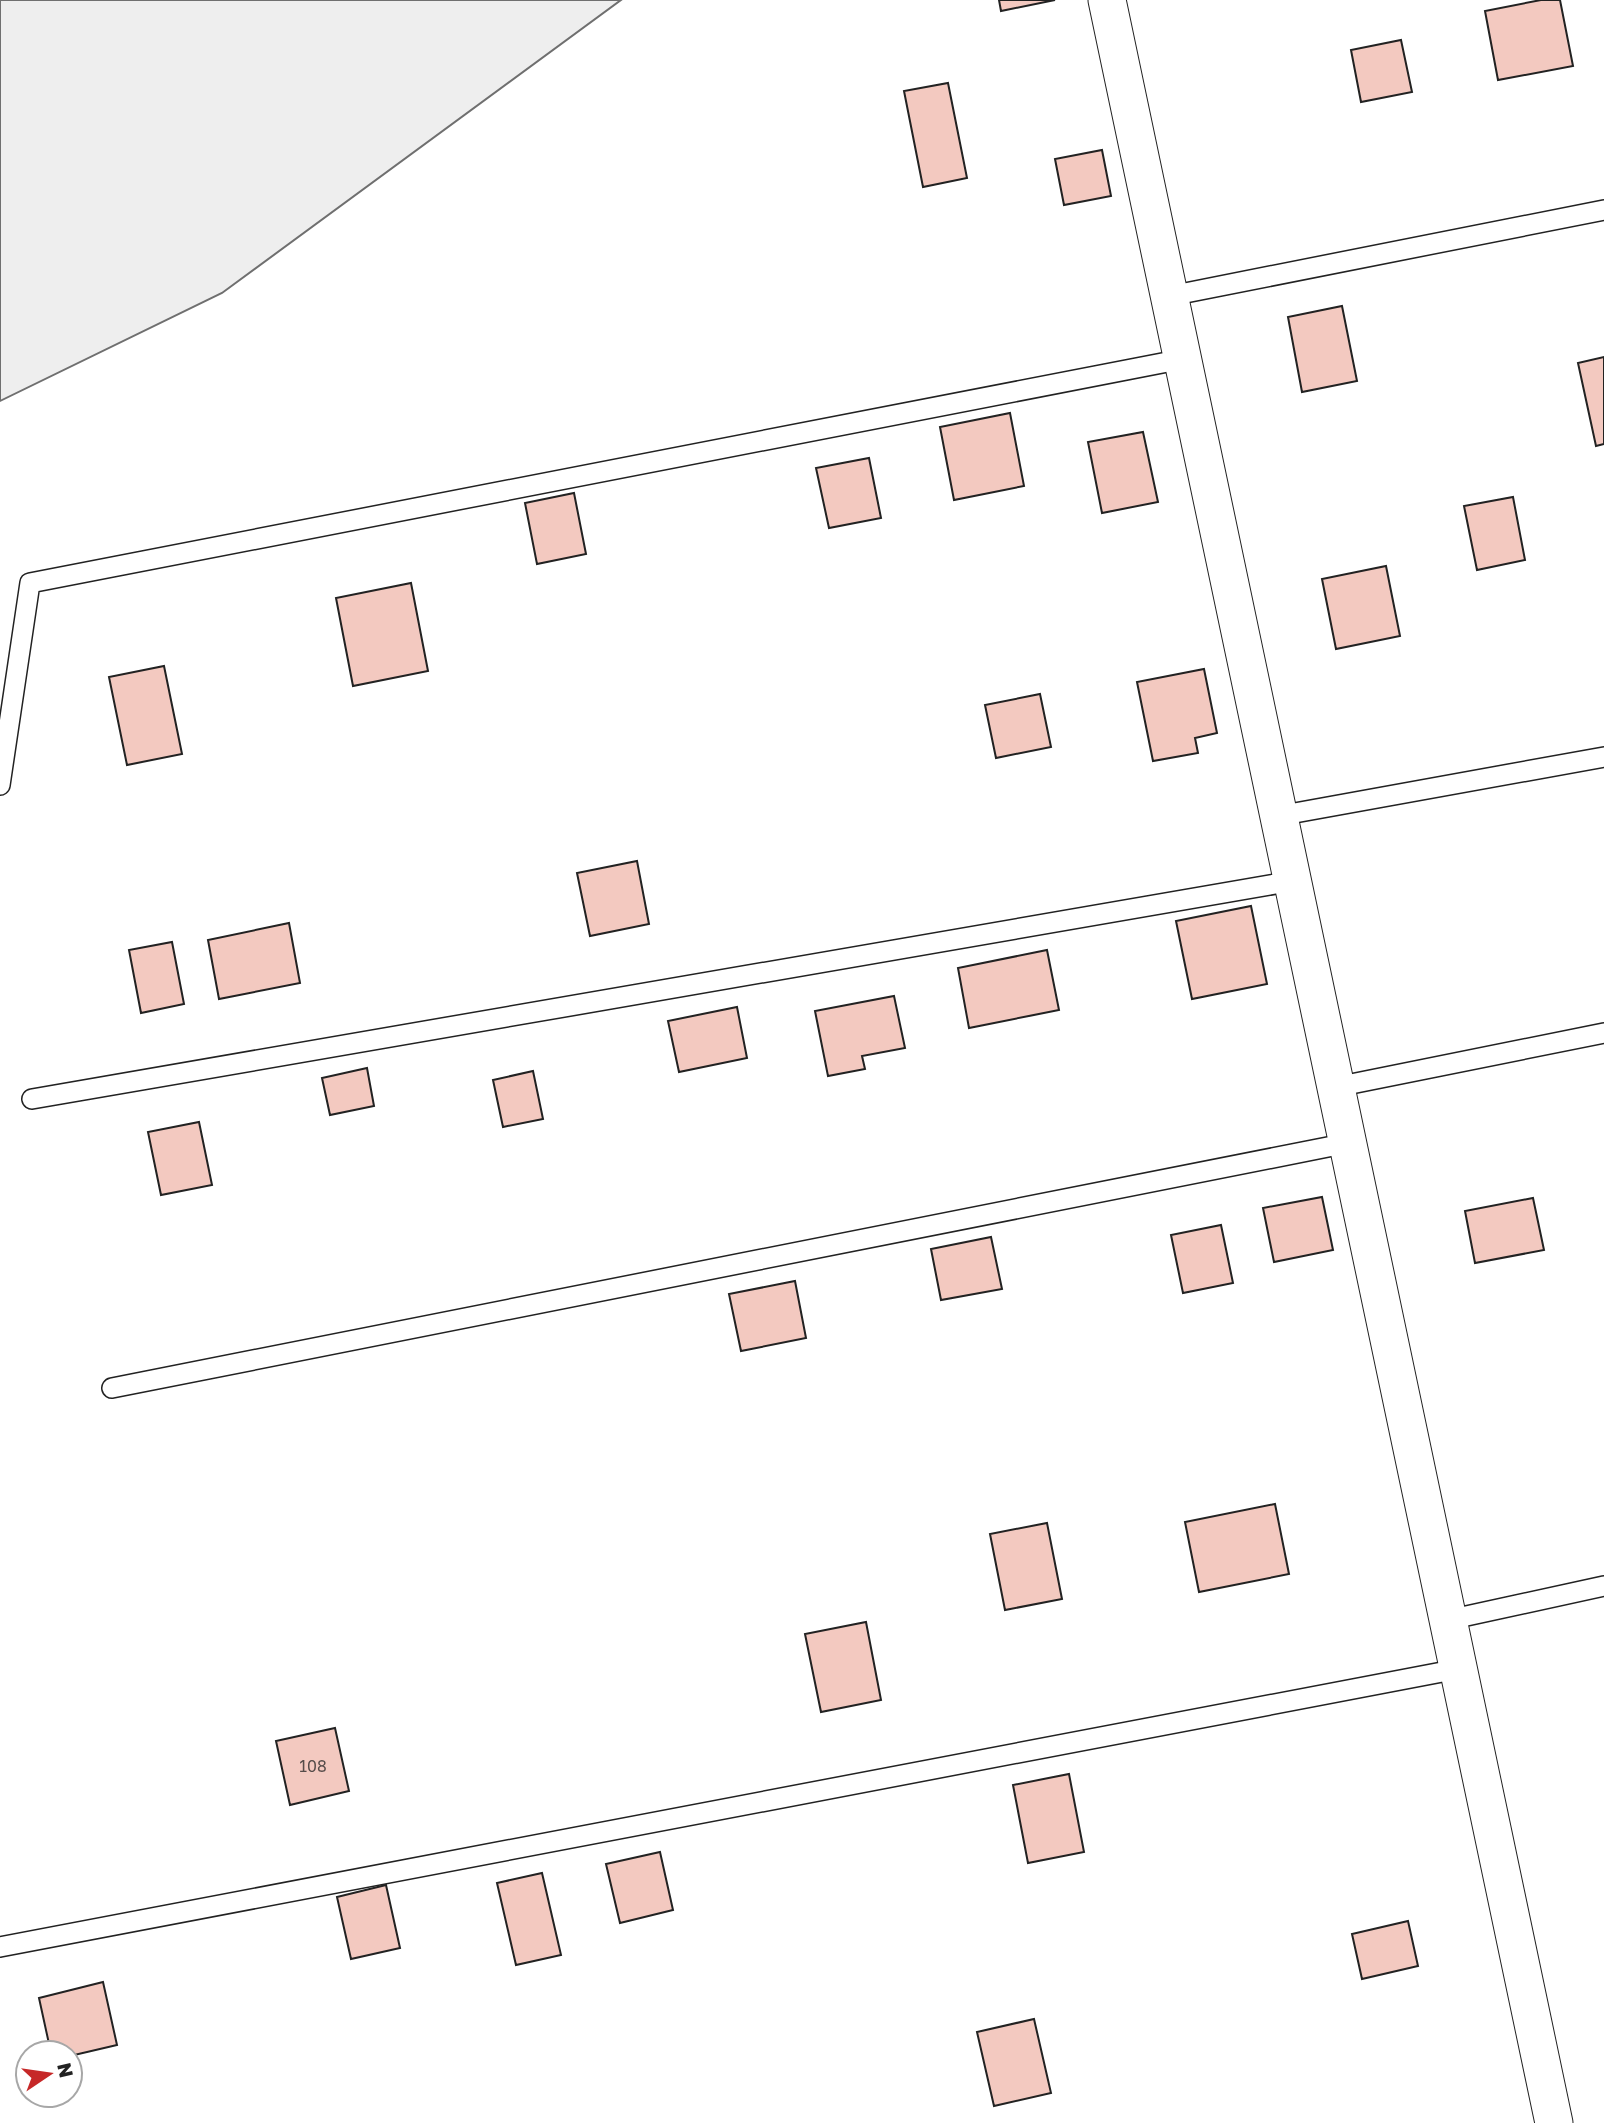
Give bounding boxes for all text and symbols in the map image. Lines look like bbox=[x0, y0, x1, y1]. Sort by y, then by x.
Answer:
house number: 108 bbox=[299, 1756, 327, 1776]
north arrow bbox=[14, 2039, 84, 2109]
text: N bbox=[53, 2060, 79, 2080]

